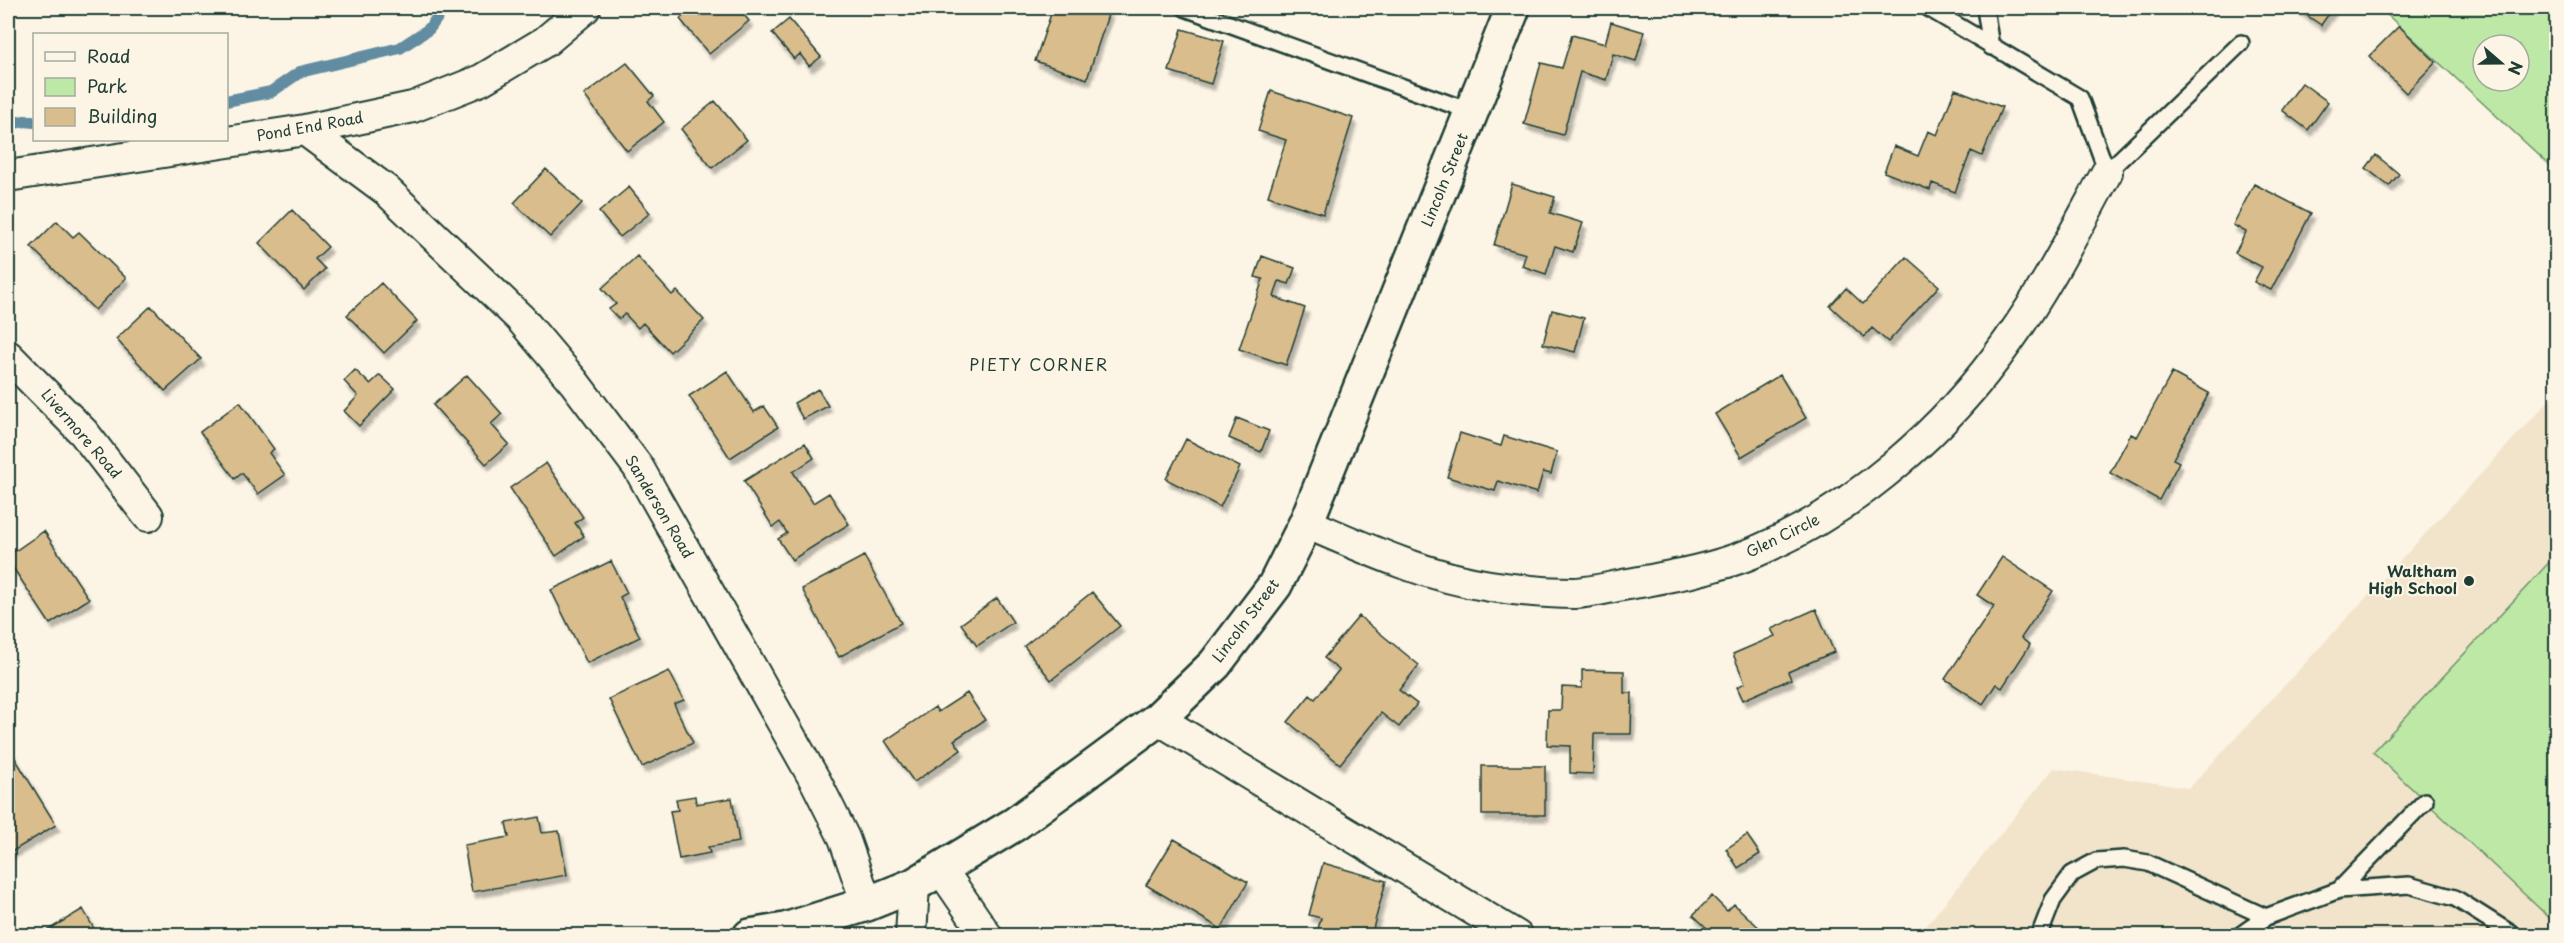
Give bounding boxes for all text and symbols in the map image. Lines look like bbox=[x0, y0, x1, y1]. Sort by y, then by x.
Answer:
legend bbox=[33, 33, 228, 141]
north arrow bbox=[2471, 33, 2531, 93]
text: Road bbox=[87, 42, 131, 69]
text: N bbox=[2503, 58, 2529, 79]
text: Park bbox=[87, 72, 127, 99]
text: Building bbox=[87, 102, 157, 129]
street label: Pond End Road bbox=[255, 105, 365, 146]
street label: Lincoln Street bbox=[1414, 129, 1473, 230]
district label: PIETY CORNER bbox=[969, 352, 1109, 376]
street label: Livermore Road bbox=[36, 383, 128, 483]
street label: Sanderson Road bbox=[620, 450, 700, 562]
street label: Glen Circle bbox=[1742, 507, 1823, 562]
place label: Waltham High School bbox=[2369, 559, 2457, 599]
street label: Lincoln Street bbox=[1206, 573, 1284, 667]
marker: Waltham High School bbox=[2462, 574, 2476, 588]

